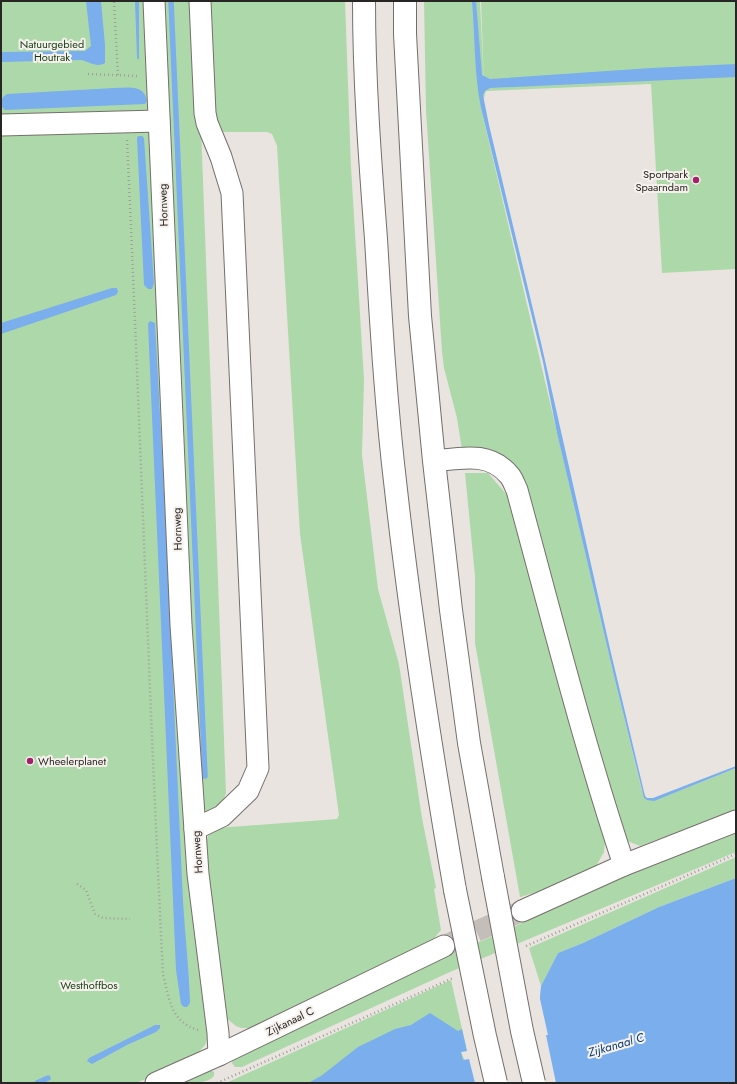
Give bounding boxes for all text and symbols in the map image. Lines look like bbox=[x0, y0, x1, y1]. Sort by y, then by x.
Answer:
park label: Natuurgebied Houtrak bbox=[20, 36, 84, 65]
place label: Sportpark Spaarndam bbox=[635, 166, 688, 195]
marker: Sportpark Spaarndam bbox=[691, 175, 701, 185]
street label: Hornweg bbox=[154, 183, 172, 227]
street label: Hornweg bbox=[168, 507, 186, 551]
place label: Wheelerplanet bbox=[38, 753, 106, 769]
marker: Wheelerplanet bbox=[25, 756, 35, 766]
street label: Hornweg bbox=[188, 830, 206, 874]
park label: Westhoffbos bbox=[60, 977, 118, 993]
street label: Zijkanaal C bbox=[263, 1003, 317, 1039]
water label: Zijkanaal C bbox=[585, 1028, 647, 1062]

